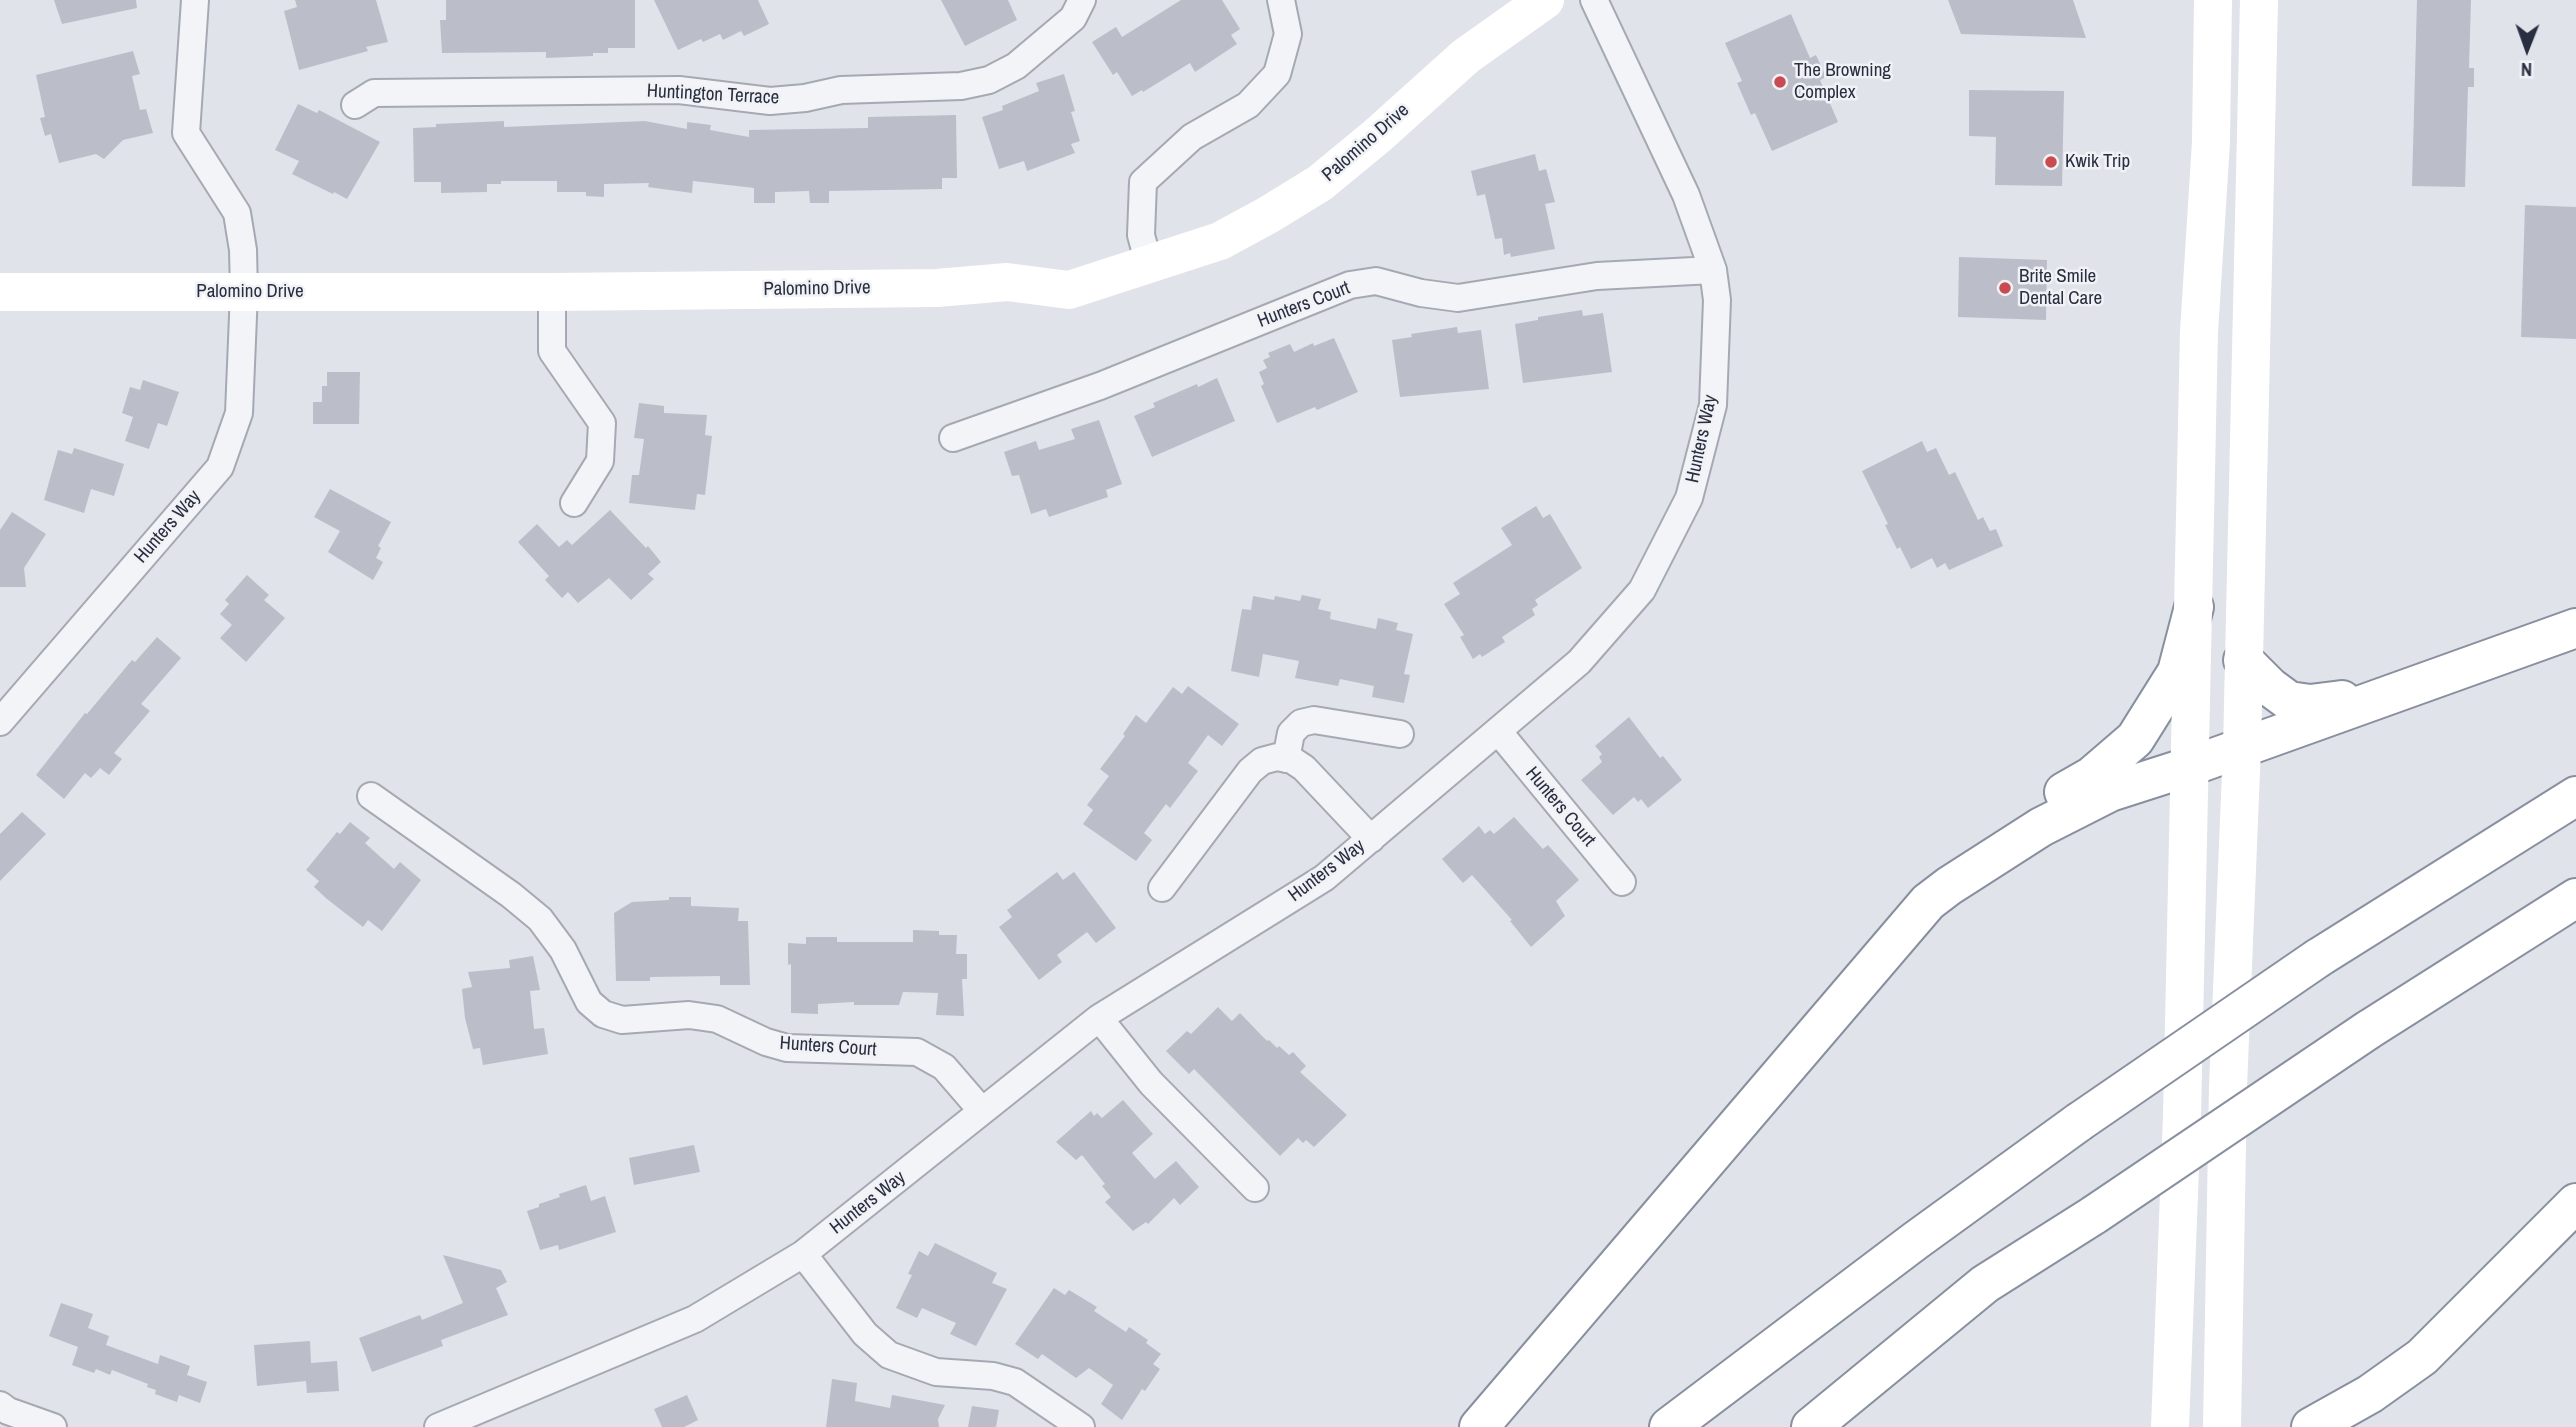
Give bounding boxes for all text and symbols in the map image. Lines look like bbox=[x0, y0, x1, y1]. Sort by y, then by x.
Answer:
north arrow bbox=[2492, 14, 2562, 84]
text: N bbox=[2521, 57, 2532, 83]
place label: The Browning Complex bbox=[1794, 60, 1891, 104]
marker: The Browning Complex bbox=[1772, 74, 1788, 90]
street label: Huntington Terrace bbox=[646, 80, 780, 110]
street label: Palomino Drive bbox=[1318, 99, 1414, 187]
place label: Kwik Trip bbox=[2065, 151, 2130, 173]
marker: Kwik Trip bbox=[2043, 154, 2059, 170]
place label: Brite Smile Dental Care bbox=[2019, 266, 2102, 310]
street label: Palomino Drive bbox=[763, 277, 871, 301]
street label: Hunters Court bbox=[1255, 277, 1353, 333]
marker: Brite Smile Dental Care bbox=[1997, 280, 2013, 296]
street label: Palomino Drive bbox=[196, 281, 304, 303]
street label: Hunters Way bbox=[1682, 393, 1722, 485]
street label: Hunters Way bbox=[130, 486, 206, 568]
street label: Hunters Court bbox=[1520, 763, 1600, 851]
street label: Hunters Way bbox=[1284, 835, 1370, 907]
street label: Hunters Court bbox=[779, 1032, 877, 1062]
street label: Hunters Way bbox=[826, 1166, 910, 1240]

